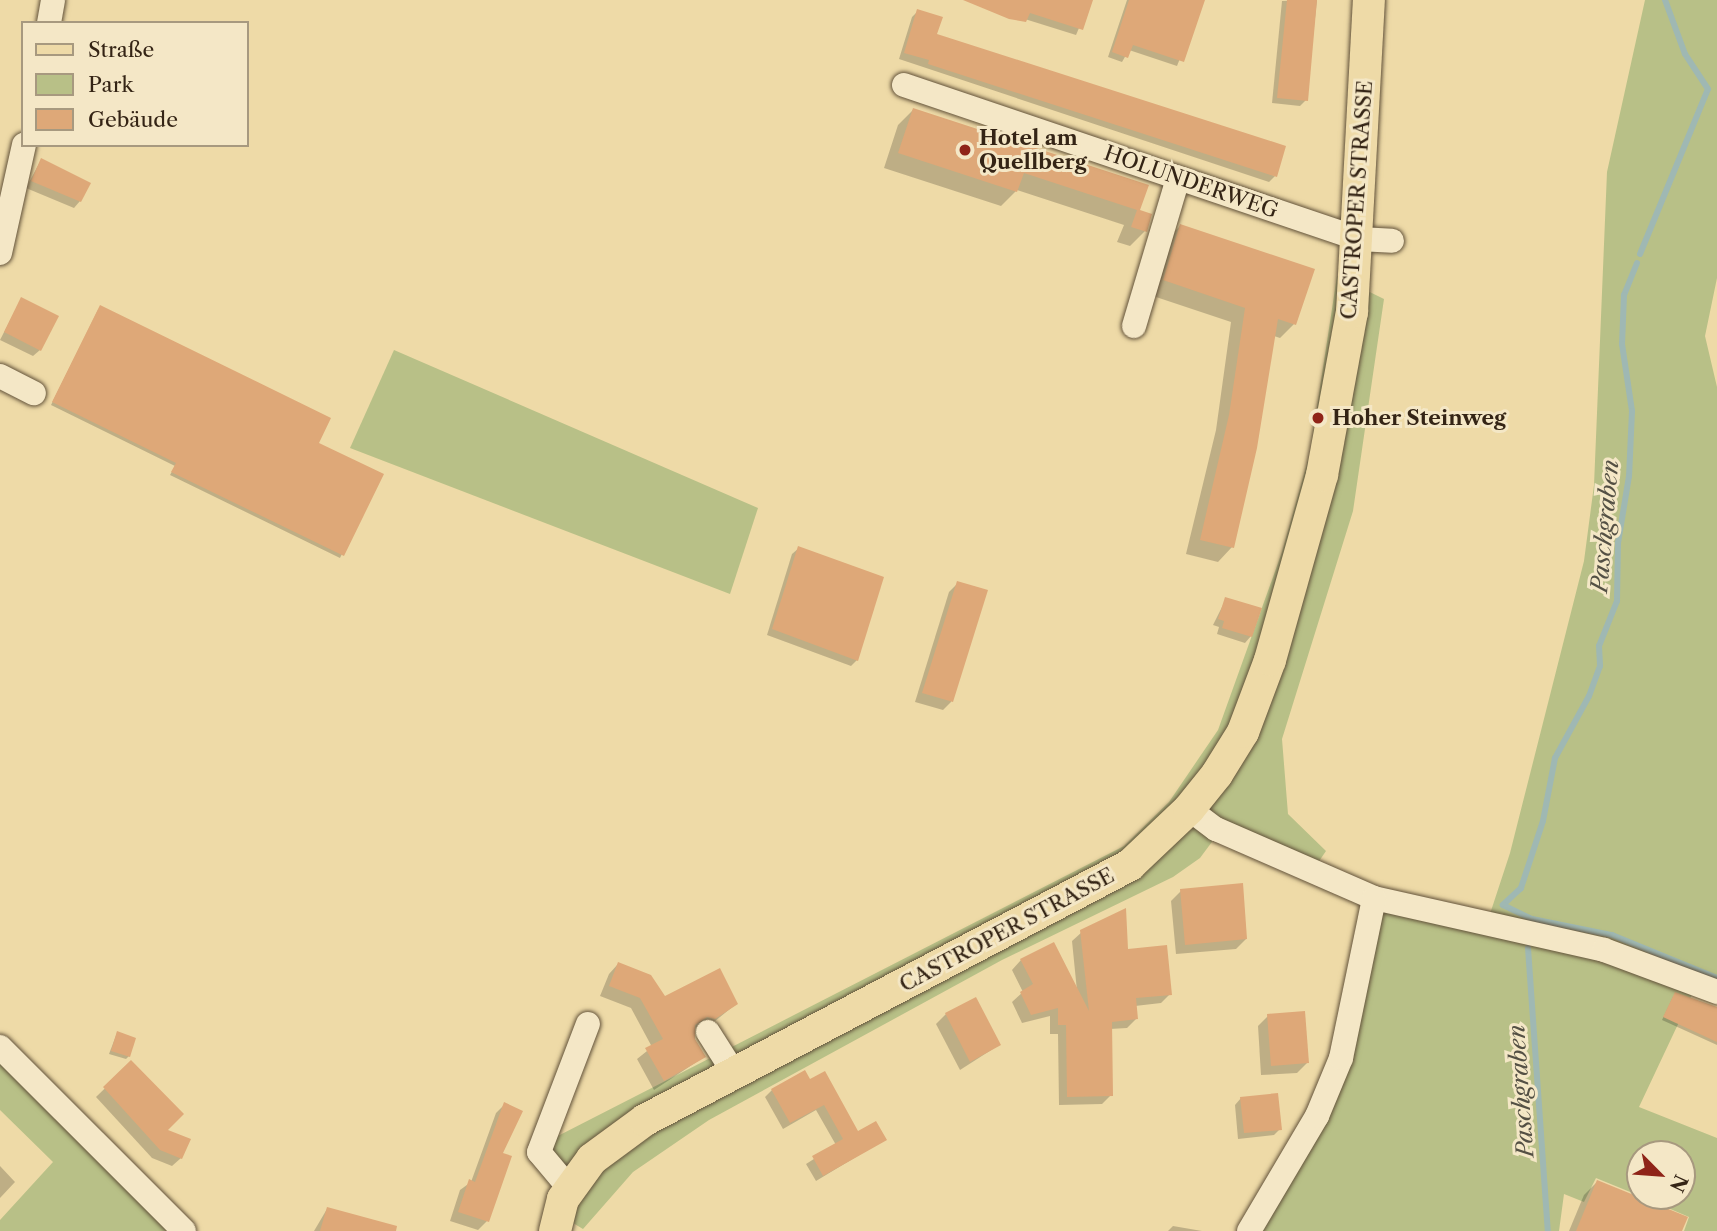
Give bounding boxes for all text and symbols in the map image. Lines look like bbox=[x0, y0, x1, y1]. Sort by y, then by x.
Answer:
legend bbox=[21, 21, 248, 147]
text: Straße bbox=[88, 37, 154, 62]
text: Park bbox=[88, 72, 134, 97]
street label: CASTROPER STRASSE bbox=[1336, 79, 1378, 321]
text: Gebäude bbox=[88, 107, 178, 132]
place label: Hotel am Quellberg bbox=[979, 125, 1087, 175]
street label: HOLUNDERWEG bbox=[1101, 140, 1281, 224]
marker: Hotel am Quellberg bbox=[957, 142, 973, 158]
place label: Hoher Steinweg bbox=[1332, 405, 1506, 431]
marker: Hoher Steinweg bbox=[1310, 410, 1326, 426]
water label: Paschgraben bbox=[1585, 459, 1625, 593]
street label: CASTROPER STRASSE bbox=[895, 862, 1119, 998]
water label: Paschgraben bbox=[1503, 1024, 1539, 1158]
north arrow bbox=[1626, 1140, 1696, 1210]
text: N bbox=[1665, 1171, 1693, 1196]

